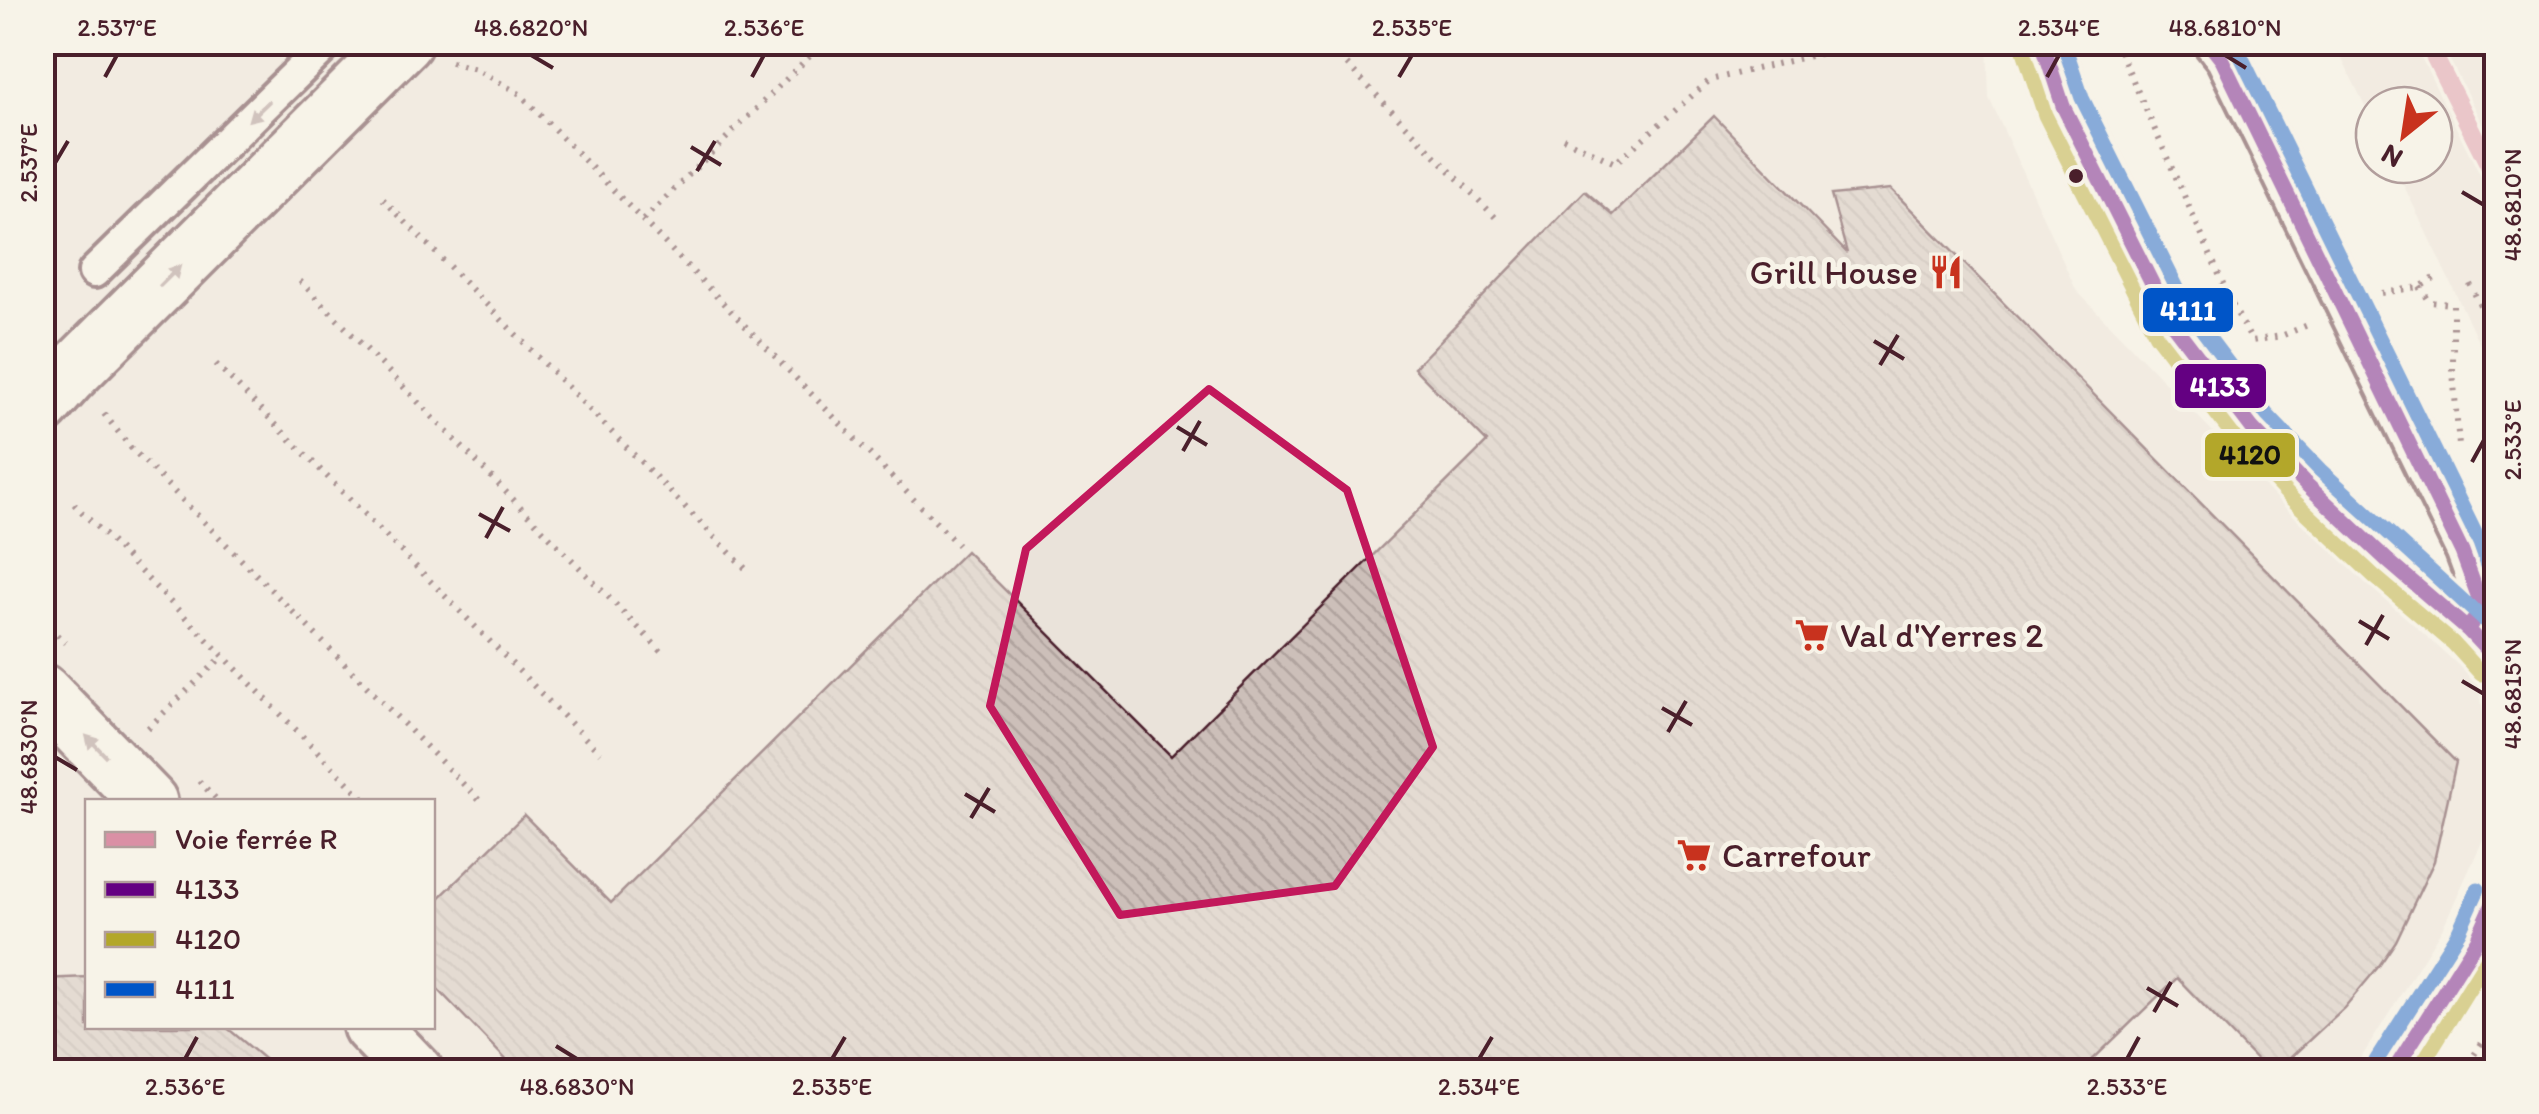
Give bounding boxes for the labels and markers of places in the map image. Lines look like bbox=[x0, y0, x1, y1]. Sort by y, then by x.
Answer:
unlabelled marker bbox=[2066, 166, 2086, 186]
place label: Grill House bbox=[1750, 251, 1918, 293]
restaurant icon: Grill House bbox=[1927, 253, 1965, 291]
place label: Val d'Yerres 2 bbox=[1840, 614, 2044, 656]
supermarket icon: Val d'Yerres 2 bbox=[1793, 616, 1831, 654]
place label: Carrefour bbox=[1722, 834, 1871, 876]
supermarket icon: Carrefour bbox=[1675, 836, 1713, 874]

